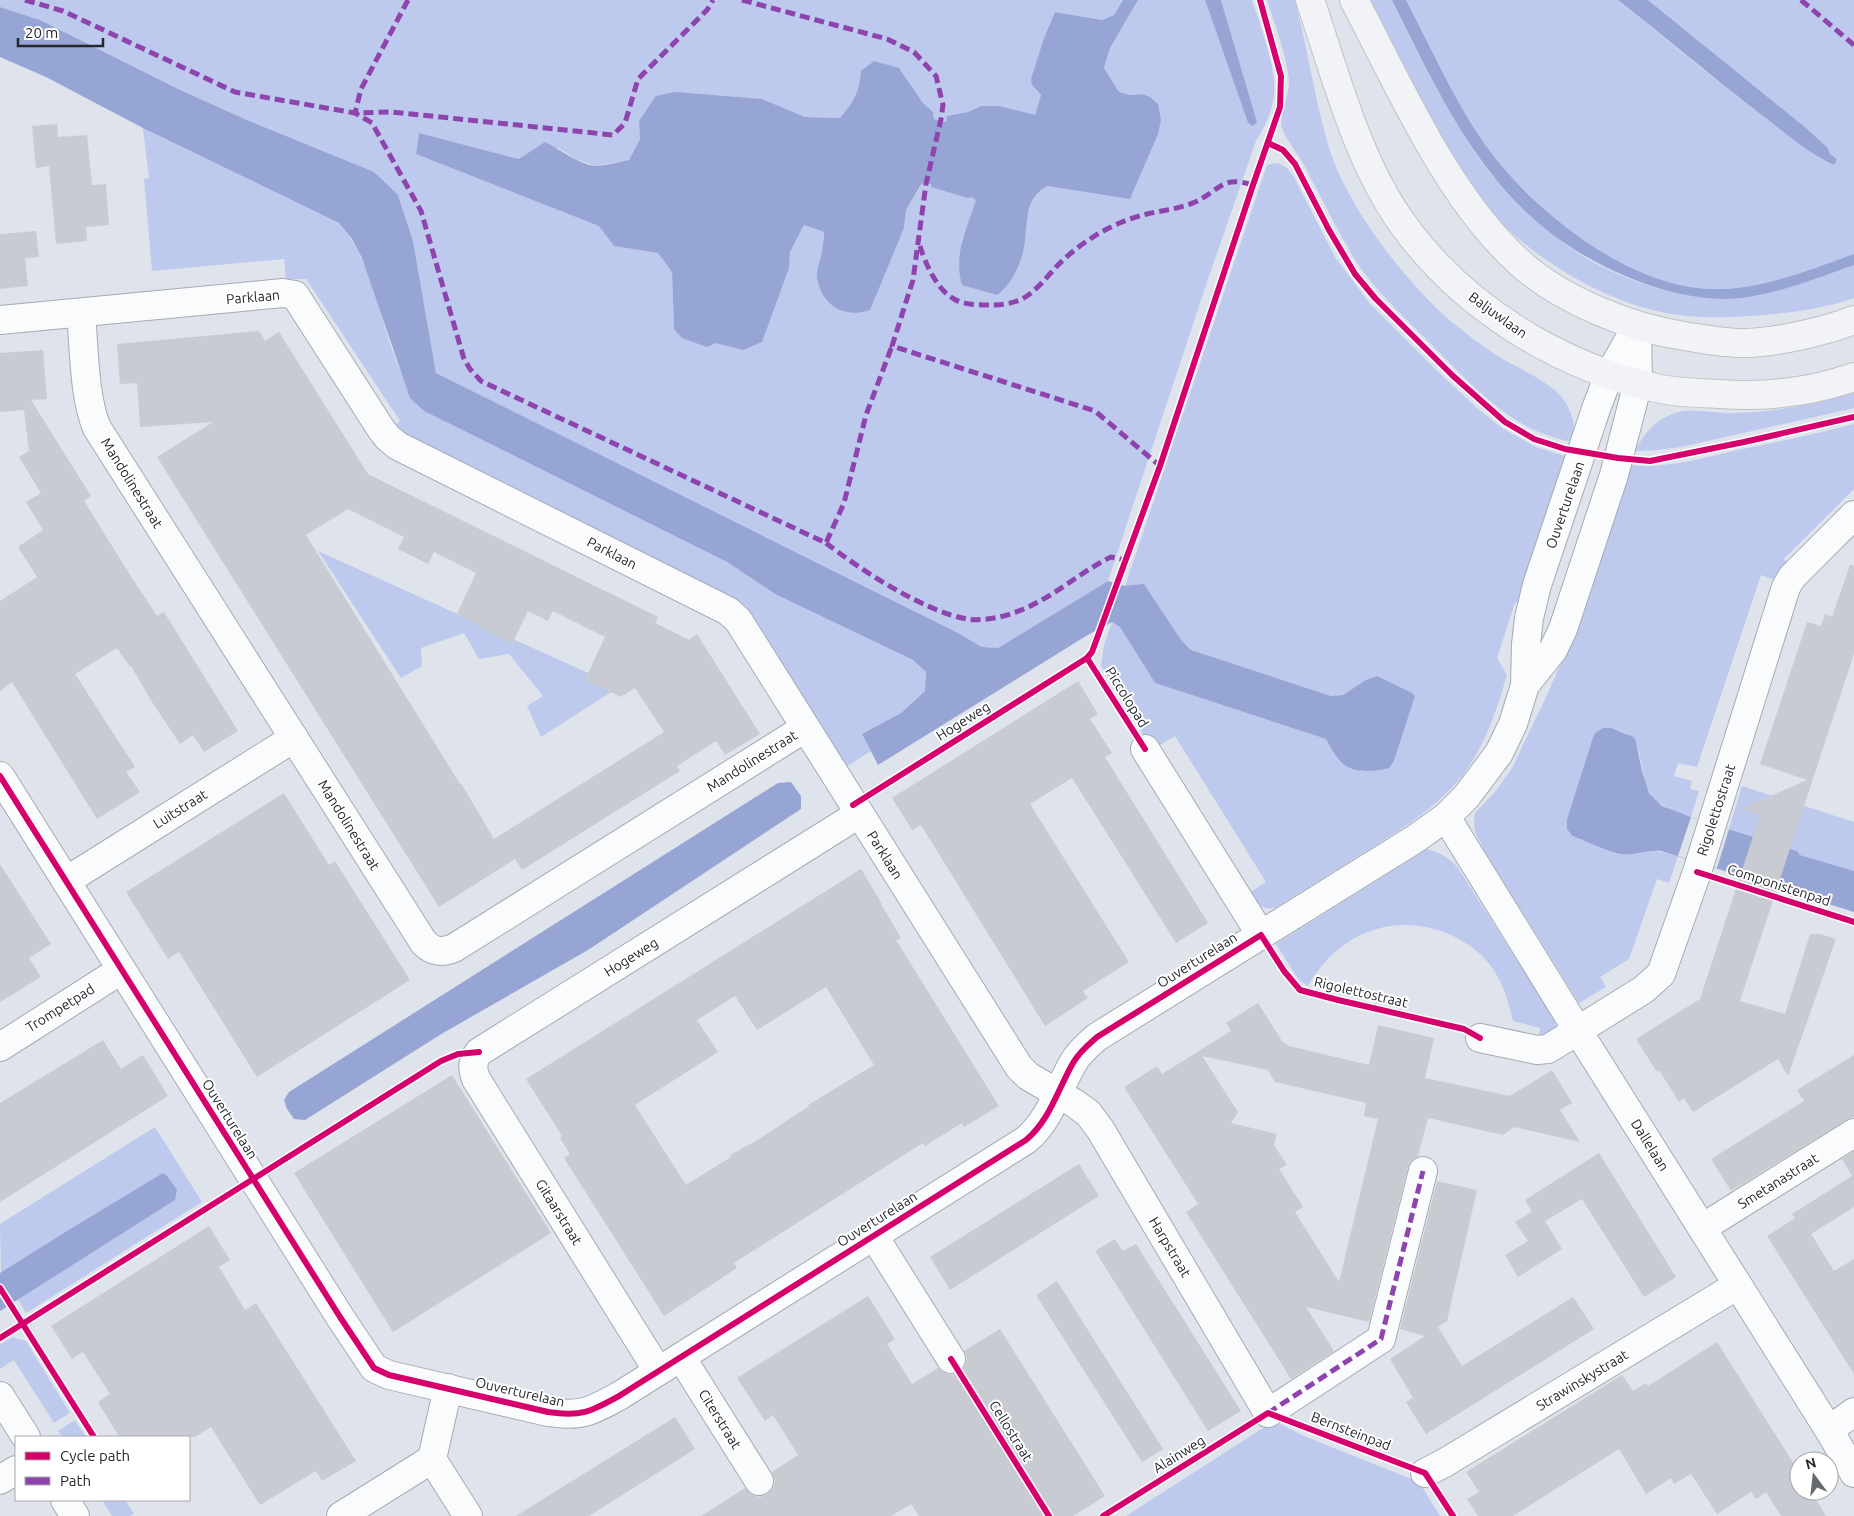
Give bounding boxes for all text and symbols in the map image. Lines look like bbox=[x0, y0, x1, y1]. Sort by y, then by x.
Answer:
scale bar bbox=[18, 15, 102, 47]
text: 20 m bbox=[25, 24, 58, 41]
street label: Parklaan bbox=[225, 287, 281, 307]
street label: Baljuwlaan bbox=[1466, 289, 1530, 341]
street label: Mandolinestraat bbox=[98, 435, 166, 531]
street label: Ouverturelaan bbox=[1543, 459, 1587, 551]
street label: Parklaan bbox=[584, 534, 640, 572]
street label: Piccolopad bbox=[1102, 664, 1152, 730]
street label: Hogeweg bbox=[933, 698, 993, 744]
street label: Mandolinestraat bbox=[704, 727, 800, 795]
street label: Rigolettostraat bbox=[1694, 762, 1739, 858]
street label: Mandolinestraat bbox=[315, 777, 383, 873]
street label: Luitstraat bbox=[150, 786, 210, 832]
street label: Parklaan bbox=[864, 828, 906, 882]
street label: Componistenpad bbox=[1725, 861, 1833, 909]
street label: Ouverturelaan bbox=[1154, 929, 1240, 991]
street label: Hogeweg bbox=[601, 934, 661, 980]
street label: Rigolettostraat bbox=[1313, 973, 1410, 1011]
street label: Trompetpad bbox=[23, 981, 97, 1035]
street label: Ouverturelaan bbox=[199, 1076, 261, 1162]
street label: Dallelaan bbox=[1628, 1116, 1672, 1174]
street label: Smetanastraat bbox=[1735, 1150, 1822, 1212]
street label: Gitaarstraat bbox=[532, 1176, 586, 1248]
street label: Ouverturelaan bbox=[834, 1188, 920, 1250]
street label: Harpstraat bbox=[1146, 1214, 1194, 1280]
street label: Strawinskystraat bbox=[1533, 1346, 1631, 1414]
street label: Ouverturelaan bbox=[474, 1374, 566, 1410]
street label: Citerstraat bbox=[695, 1386, 745, 1452]
street label: Cellostraat bbox=[986, 1398, 1036, 1465]
street label: Bernsteinpad bbox=[1309, 1408, 1393, 1454]
street label: Alainweg bbox=[1150, 1432, 1208, 1476]
legend bbox=[15, 1436, 190, 1501]
text: Cycle path bbox=[60, 1447, 130, 1464]
north arrow bbox=[1789, 1451, 1839, 1501]
text: N bbox=[1804, 1454, 1818, 1473]
text: Path bbox=[60, 1472, 91, 1489]

